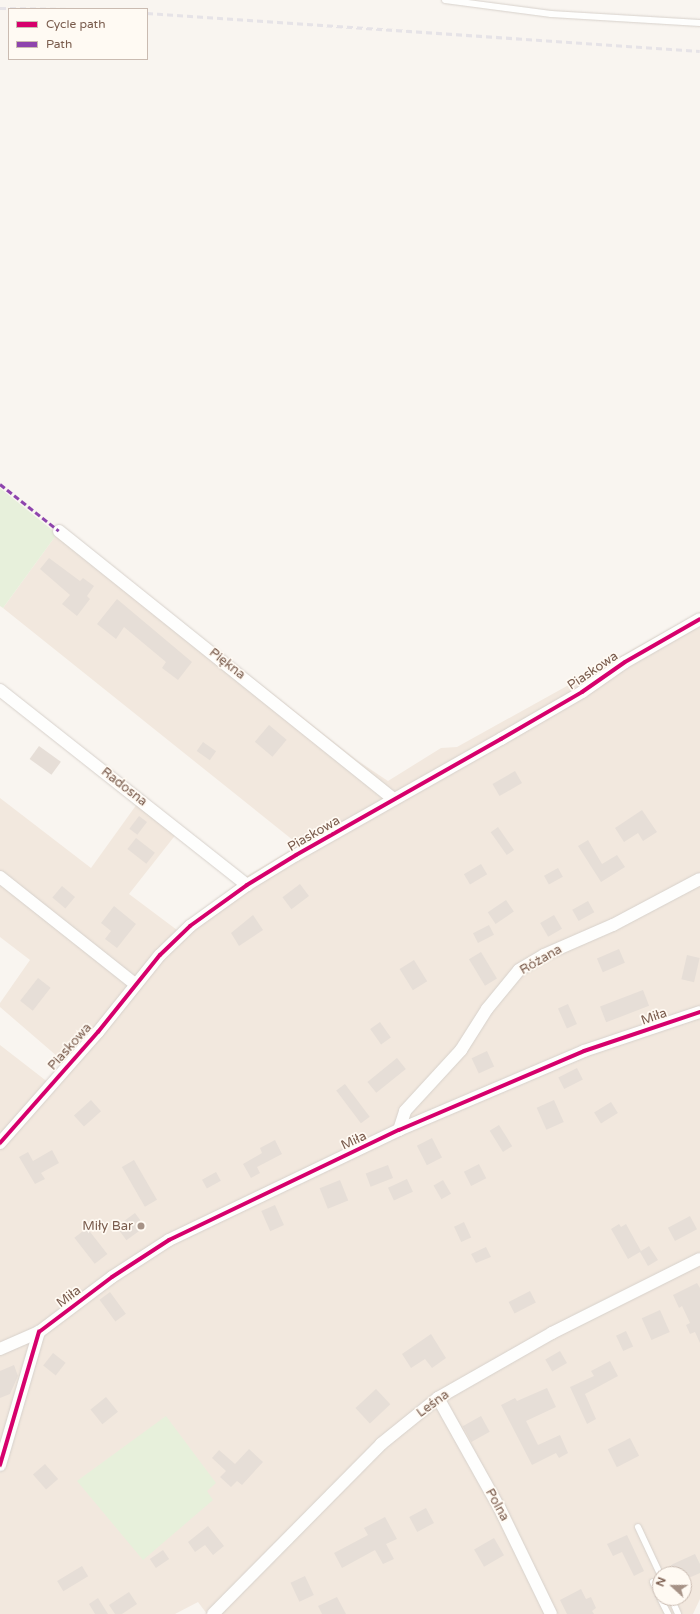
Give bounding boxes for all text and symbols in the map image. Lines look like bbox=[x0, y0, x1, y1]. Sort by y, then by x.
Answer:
legend bbox=[8, 8, 148, 60]
text: Cycle path bbox=[46, 17, 105, 31]
text: Path bbox=[46, 37, 72, 51]
street label: Piękna bbox=[206, 645, 248, 683]
street label: Piaskowa bbox=[565, 648, 621, 694]
street label: Radosna bbox=[98, 764, 150, 810]
street label: Piaskowa bbox=[285, 813, 343, 855]
street label: Różana bbox=[517, 942, 565, 978]
street label: Miła bbox=[639, 1005, 669, 1029]
street label: Piaskowa bbox=[45, 1020, 95, 1074]
street label: Miła bbox=[339, 1128, 369, 1154]
place label: Miły Bar bbox=[82, 1218, 133, 1234]
marker: Miły Bar bbox=[136, 1221, 146, 1231]
street label: Miła bbox=[54, 1283, 84, 1311]
street label: Leśna bbox=[414, 1387, 452, 1421]
street label: Polna bbox=[482, 1486, 512, 1524]
north arrow bbox=[652, 1566, 692, 1606]
text: N bbox=[654, 1575, 669, 1588]

